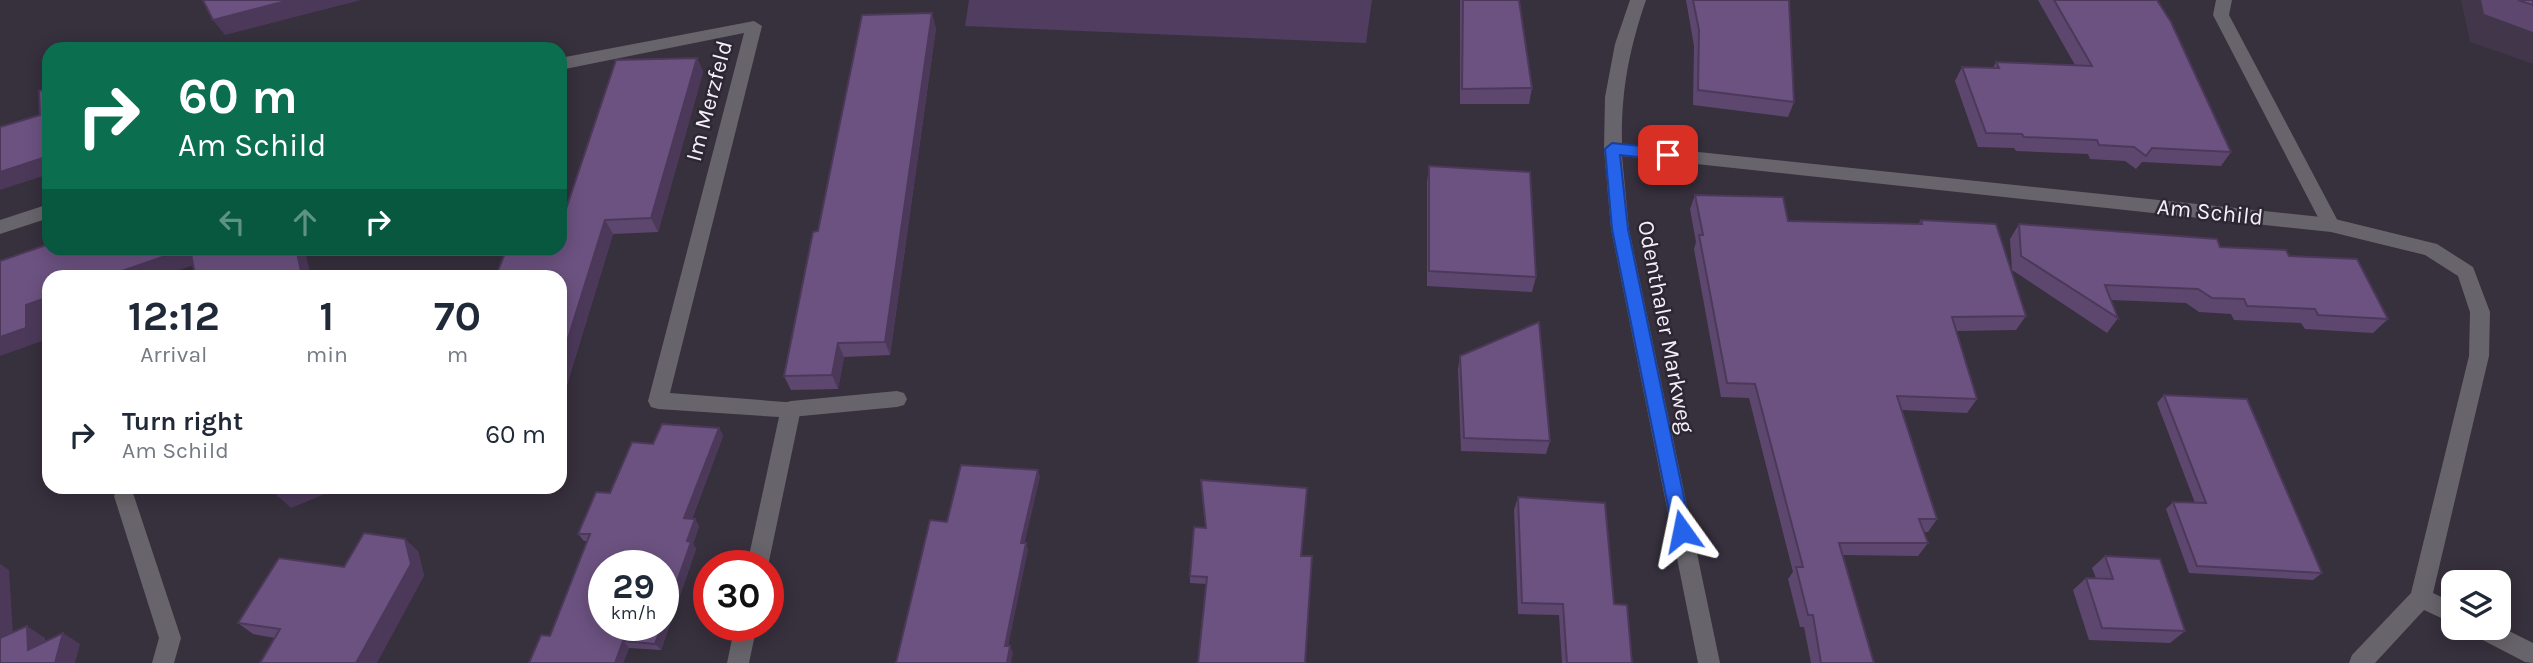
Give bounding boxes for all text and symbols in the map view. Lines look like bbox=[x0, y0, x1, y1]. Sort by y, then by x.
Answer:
street label: Im Merzfeld bbox=[680, 38, 738, 164]
text: 60 m bbox=[178, 68, 298, 125]
icon: right bbox=[63, 70, 154, 161]
pin bbox=[1638, 125, 1698, 185]
text: Am Schild bbox=[178, 127, 327, 164]
icon: arrive bbox=[1649, 136, 1687, 174]
street label: Am Schild bbox=[2155, 193, 2265, 231]
icon: left bbox=[213, 203, 251, 241]
icon: ahead bbox=[286, 203, 324, 241]
icon: right bbox=[359, 203, 397, 241]
street label: Odenthaler Markweg bbox=[1632, 218, 1700, 436]
text: 12:12 bbox=[128, 291, 220, 341]
text: 1 bbox=[319, 291, 334, 341]
text: 70 bbox=[434, 291, 481, 341]
text: Arrival bbox=[140, 341, 208, 368]
text: min bbox=[306, 341, 348, 368]
text: m bbox=[447, 341, 468, 368]
text: Turn right bbox=[122, 406, 243, 437]
icon: right bbox=[63, 416, 101, 454]
text: 60 m bbox=[485, 419, 546, 450]
text: Am Schild bbox=[122, 437, 229, 464]
position arrow bbox=[1645, 494, 1719, 568]
speed limit sign: 30 bbox=[693, 550, 784, 641]
text: 29 bbox=[612, 566, 655, 607]
map controls bbox=[2441, 570, 2511, 640]
button: layers bbox=[2441, 570, 2511, 640]
text: km/h bbox=[611, 602, 656, 624]

